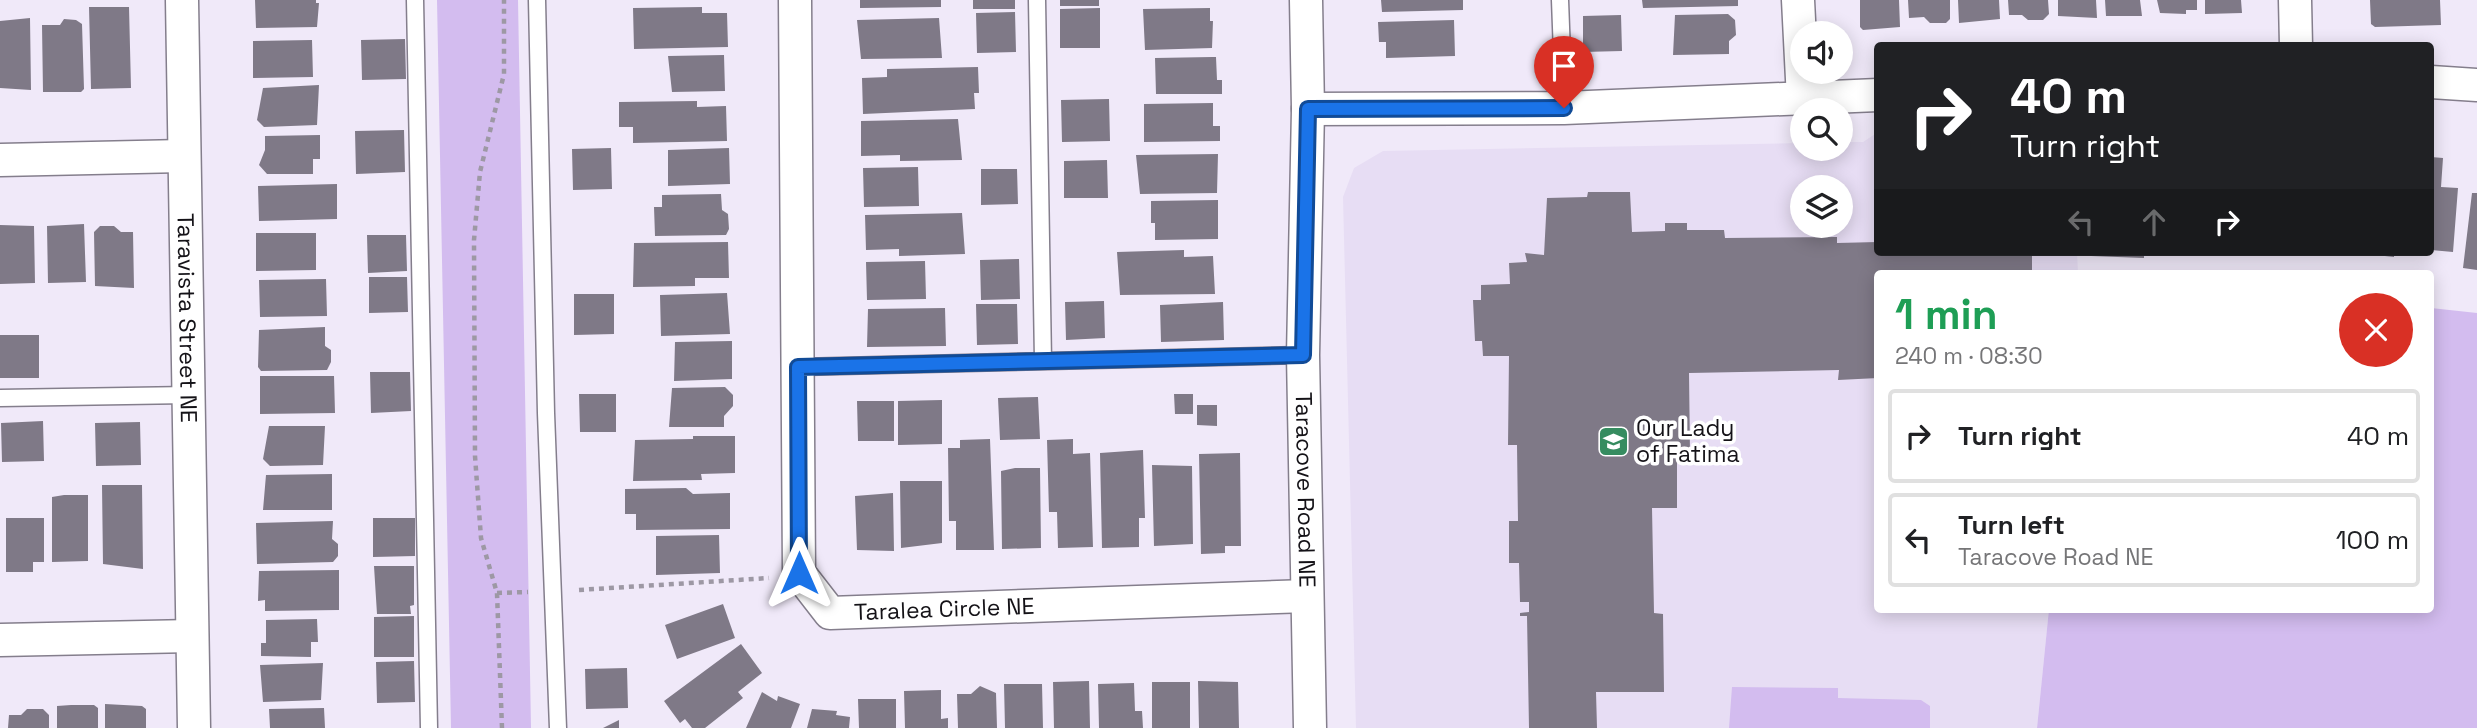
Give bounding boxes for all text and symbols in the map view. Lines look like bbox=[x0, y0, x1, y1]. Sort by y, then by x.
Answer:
map controls bbox=[1790, 21, 1853, 238]
button: sound bbox=[1790, 21, 1853, 84]
pin bbox=[1534, 36, 1594, 108]
icon: arrive bbox=[1545, 47, 1583, 85]
text: 40 m bbox=[2010, 65, 2127, 127]
icon: right bbox=[1895, 70, 1986, 161]
button: search bbox=[1790, 98, 1853, 161]
text: Turn right bbox=[2010, 126, 2160, 166]
button: layers bbox=[1790, 175, 1853, 238]
icon: left bbox=[2062, 203, 2100, 241]
icon: ahead bbox=[2135, 203, 2173, 241]
icon: right bbox=[2208, 203, 2246, 241]
street label: Taravista Street NE bbox=[171, 213, 204, 423]
text: 1 min bbox=[1895, 288, 1998, 341]
button: close bbox=[2339, 293, 2413, 367]
text: 240 m · 08:30 bbox=[1895, 341, 2043, 371]
street label: Taracove Road NE bbox=[1289, 392, 1322, 588]
place label: Our Lady of Fatima bbox=[1636, 413, 1740, 469]
icon: right bbox=[1899, 417, 1937, 455]
text: Turn right bbox=[1958, 419, 2082, 453]
text: 40 m bbox=[2347, 419, 2409, 453]
school or university icon: Our Lady of Fatima bbox=[1596, 424, 1630, 458]
text: Turn left bbox=[1958, 508, 2065, 542]
icon: left bbox=[1899, 521, 1937, 559]
text: 100 m bbox=[2336, 523, 2409, 557]
position arrow bbox=[762, 536, 836, 610]
text: Taracove Road NE bbox=[1958, 542, 2153, 572]
street label: Taralea Circle NE bbox=[854, 591, 1035, 627]

